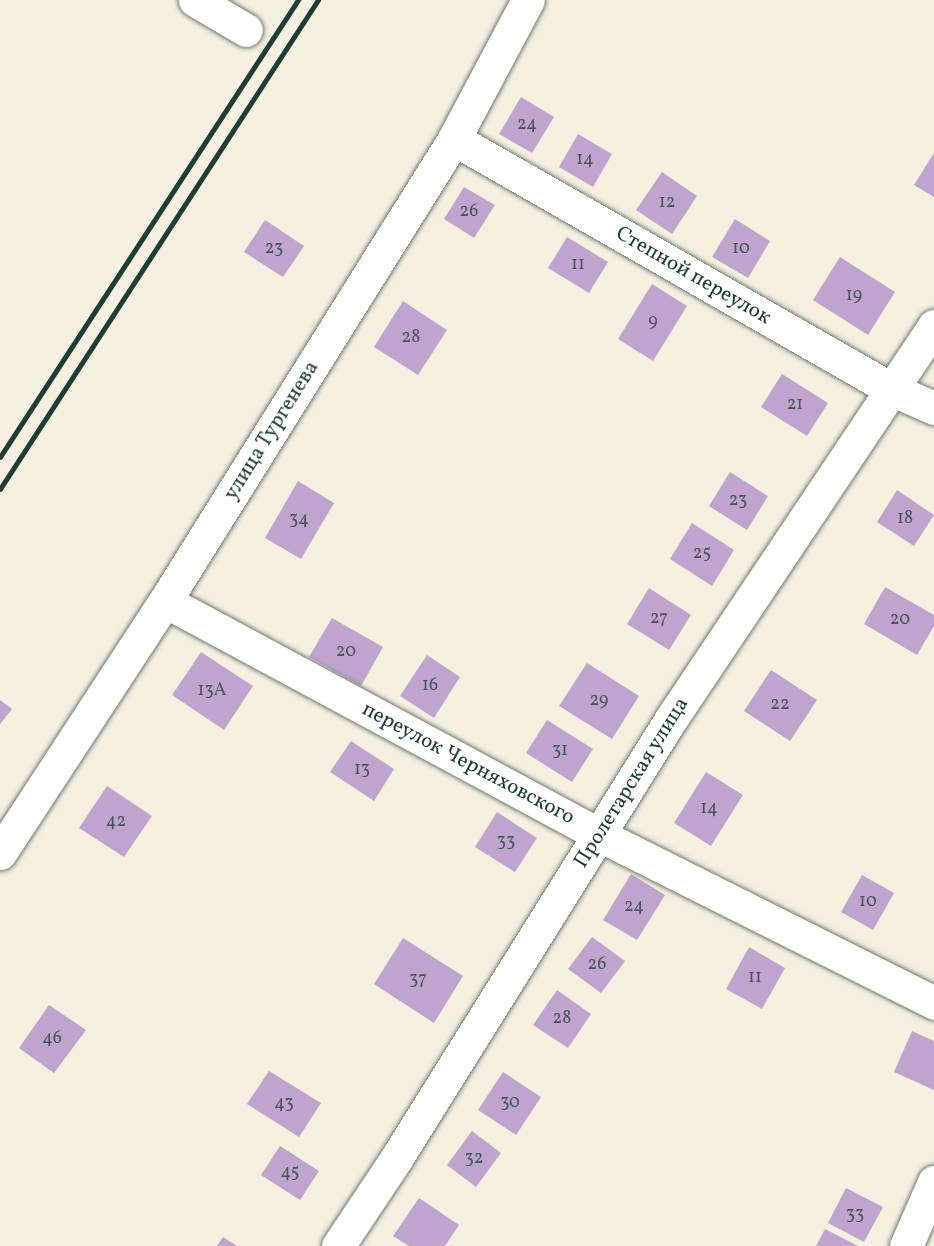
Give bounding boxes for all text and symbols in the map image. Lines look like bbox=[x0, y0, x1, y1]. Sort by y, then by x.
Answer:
house number: 24 bbox=[517, 114, 537, 136]
house number: 14 bbox=[576, 149, 594, 171]
house number: 12 bbox=[659, 192, 675, 214]
house number: 26 bbox=[460, 201, 478, 223]
street label: Степной переулок bbox=[611, 221, 775, 331]
house number: 23 bbox=[265, 238, 283, 260]
house number: 10 bbox=[732, 238, 750, 260]
house number: 11 bbox=[571, 254, 585, 276]
house number: 19 bbox=[846, 285, 862, 307]
house number: 9 bbox=[648, 311, 658, 333]
house number: 28 bbox=[402, 327, 420, 349]
street label: улица Тургенева bbox=[219, 356, 325, 506]
house number: 21 bbox=[787, 394, 803, 416]
house number: 23 bbox=[729, 490, 747, 512]
house number: 18 bbox=[897, 508, 913, 530]
house number: 34 bbox=[289, 509, 309, 531]
house number: 25 bbox=[693, 543, 711, 565]
house number: 27 bbox=[650, 608, 668, 630]
house number: 20 bbox=[890, 609, 910, 631]
house number: 20 bbox=[336, 641, 356, 663]
house number: 16 bbox=[422, 675, 438, 697]
house number: 13А bbox=[198, 680, 226, 702]
house number: 29 bbox=[590, 690, 608, 712]
street label: Пролетарская улица bbox=[569, 693, 695, 873]
house number: 22 bbox=[770, 694, 790, 716]
street label: переулок Черняховского bbox=[357, 697, 579, 831]
house number: 31 bbox=[552, 740, 568, 762]
house number: 13 bbox=[354, 759, 370, 781]
house number: 14 bbox=[700, 798, 718, 820]
house number: 42 bbox=[106, 811, 126, 833]
house number: 33 bbox=[497, 831, 515, 853]
house number: 10 bbox=[859, 891, 877, 913]
house number: 24 bbox=[624, 896, 644, 918]
house number: 26 bbox=[588, 954, 606, 976]
house number: 11 bbox=[748, 967, 762, 989]
house number: 37 bbox=[409, 969, 427, 991]
house number: 28 bbox=[553, 1008, 571, 1030]
house number: 46 bbox=[42, 1028, 62, 1050]
house number: 30 bbox=[500, 1092, 520, 1114]
house number: 43 bbox=[274, 1093, 294, 1115]
house number: 32 bbox=[465, 1148, 483, 1170]
house number: 45 bbox=[281, 1162, 299, 1184]
house number: 33 bbox=[846, 1204, 864, 1226]

